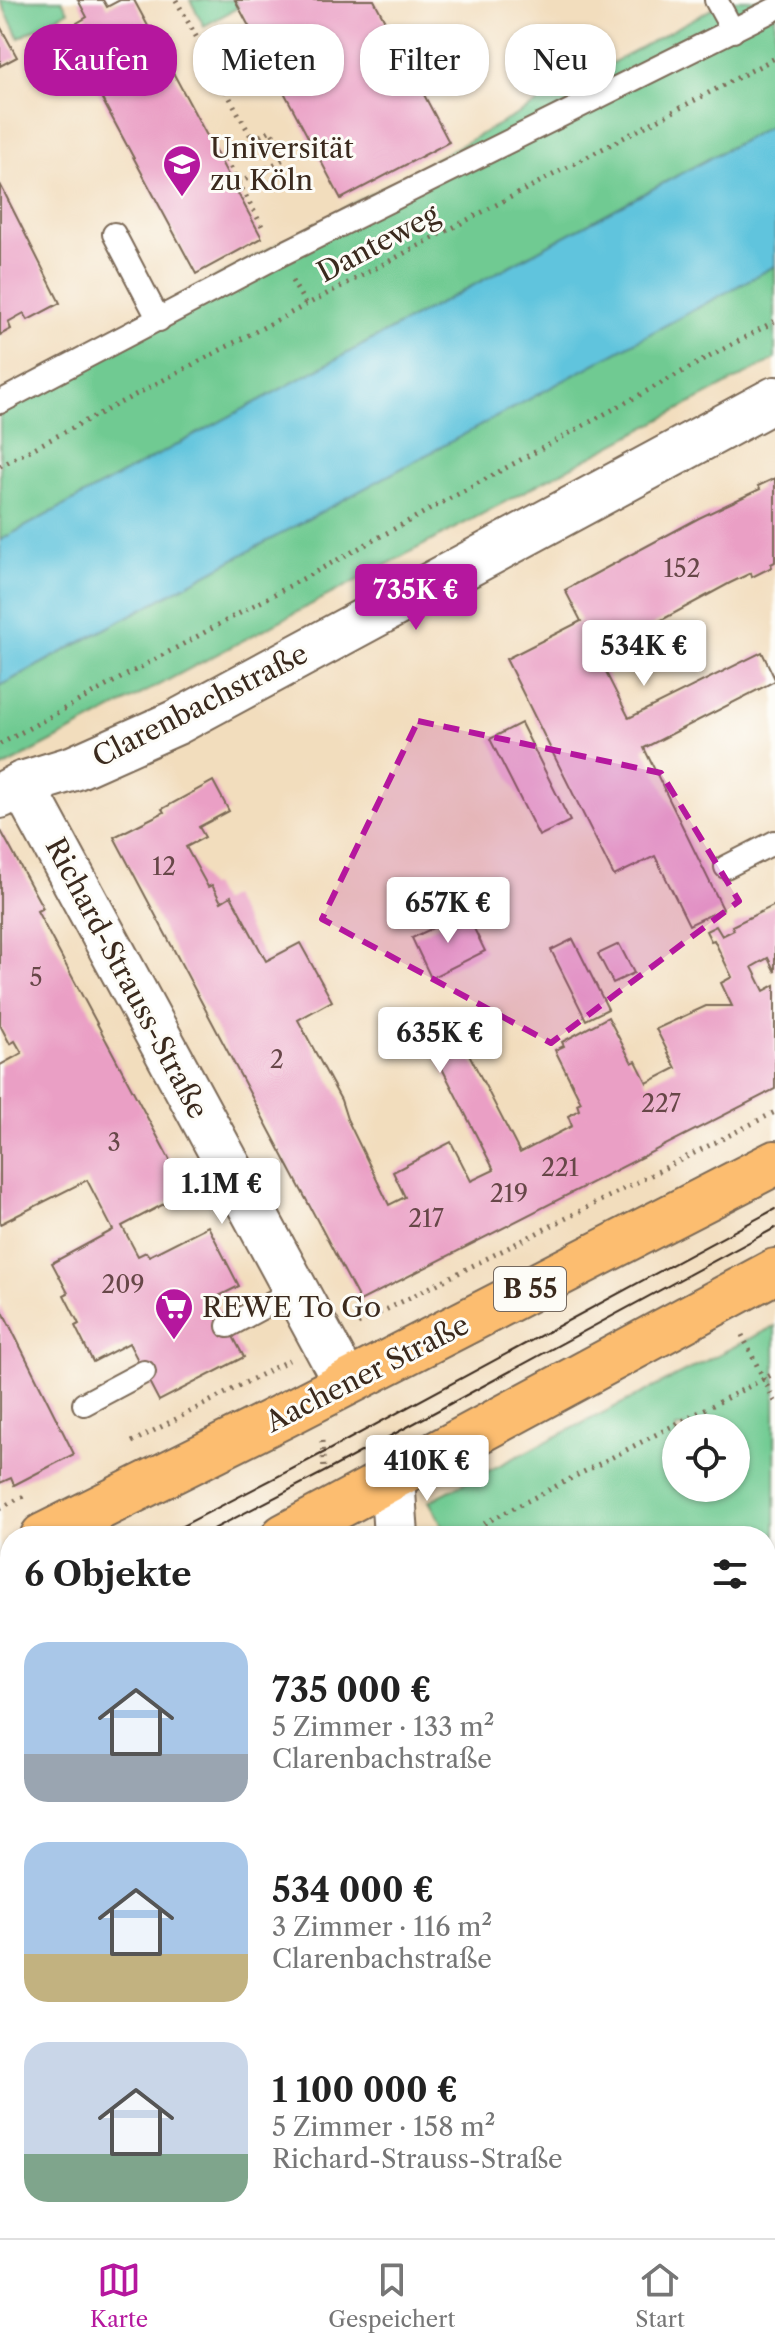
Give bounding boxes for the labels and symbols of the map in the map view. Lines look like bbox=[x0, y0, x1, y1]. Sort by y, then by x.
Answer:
place label: Universität zu Köln bbox=[210, 131, 354, 197]
school or university icon: Universität zu Köln bbox=[161, 143, 203, 198]
street label: Danteweg bbox=[311, 197, 445, 289]
house number: 152 bbox=[664, 554, 700, 583]
pin: 735K € bbox=[351, 564, 481, 632]
pin: 534K € bbox=[579, 620, 709, 688]
street label: Clarenbachstraße bbox=[87, 636, 313, 774]
street label: Richard-Strauss-Straße bbox=[39, 832, 215, 1124]
house number: 12 bbox=[152, 852, 176, 881]
pin: 657K € bbox=[383, 877, 513, 945]
house number: 5 bbox=[29, 963, 43, 992]
pin: 635K € bbox=[375, 1007, 505, 1075]
house number: 2 bbox=[270, 1045, 284, 1074]
house number: 227 bbox=[641, 1089, 681, 1118]
house number: 3 bbox=[107, 1128, 121, 1157]
house number: 221 bbox=[541, 1153, 579, 1182]
pin: 1.1M € bbox=[157, 1158, 287, 1226]
house number: 219 bbox=[490, 1179, 528, 1208]
house number: 217 bbox=[408, 1204, 444, 1233]
road number: B 55 bbox=[494, 1267, 566, 1311]
house number: 209 bbox=[101, 1270, 145, 1299]
supermarket icon: REWE To Go bbox=[153, 1286, 195, 1341]
place label: REWE To Go bbox=[202, 1290, 381, 1324]
street label: Aachener Straße bbox=[259, 1307, 474, 1439]
pin: 410K € bbox=[362, 1435, 492, 1503]

